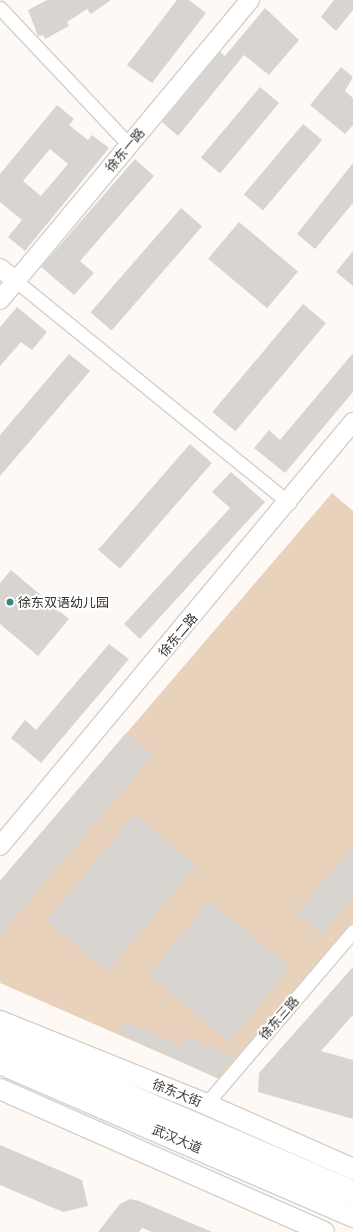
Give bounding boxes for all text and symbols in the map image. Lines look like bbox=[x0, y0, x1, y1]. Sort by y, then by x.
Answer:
street label: 徐东一路 bbox=[102, 125, 148, 175]
place label: 徐东双语幼儿园 bbox=[18, 594, 109, 610]
marker: 徐东双语幼儿园 bbox=[5, 597, 15, 607]
street label: 徐东二路 bbox=[155, 610, 201, 660]
street label: 徐东三路 bbox=[256, 993, 302, 1043]
street label: 徐东大街 bbox=[150, 1076, 204, 1110]
street label: 武汉大道 bbox=[150, 1122, 204, 1156]

